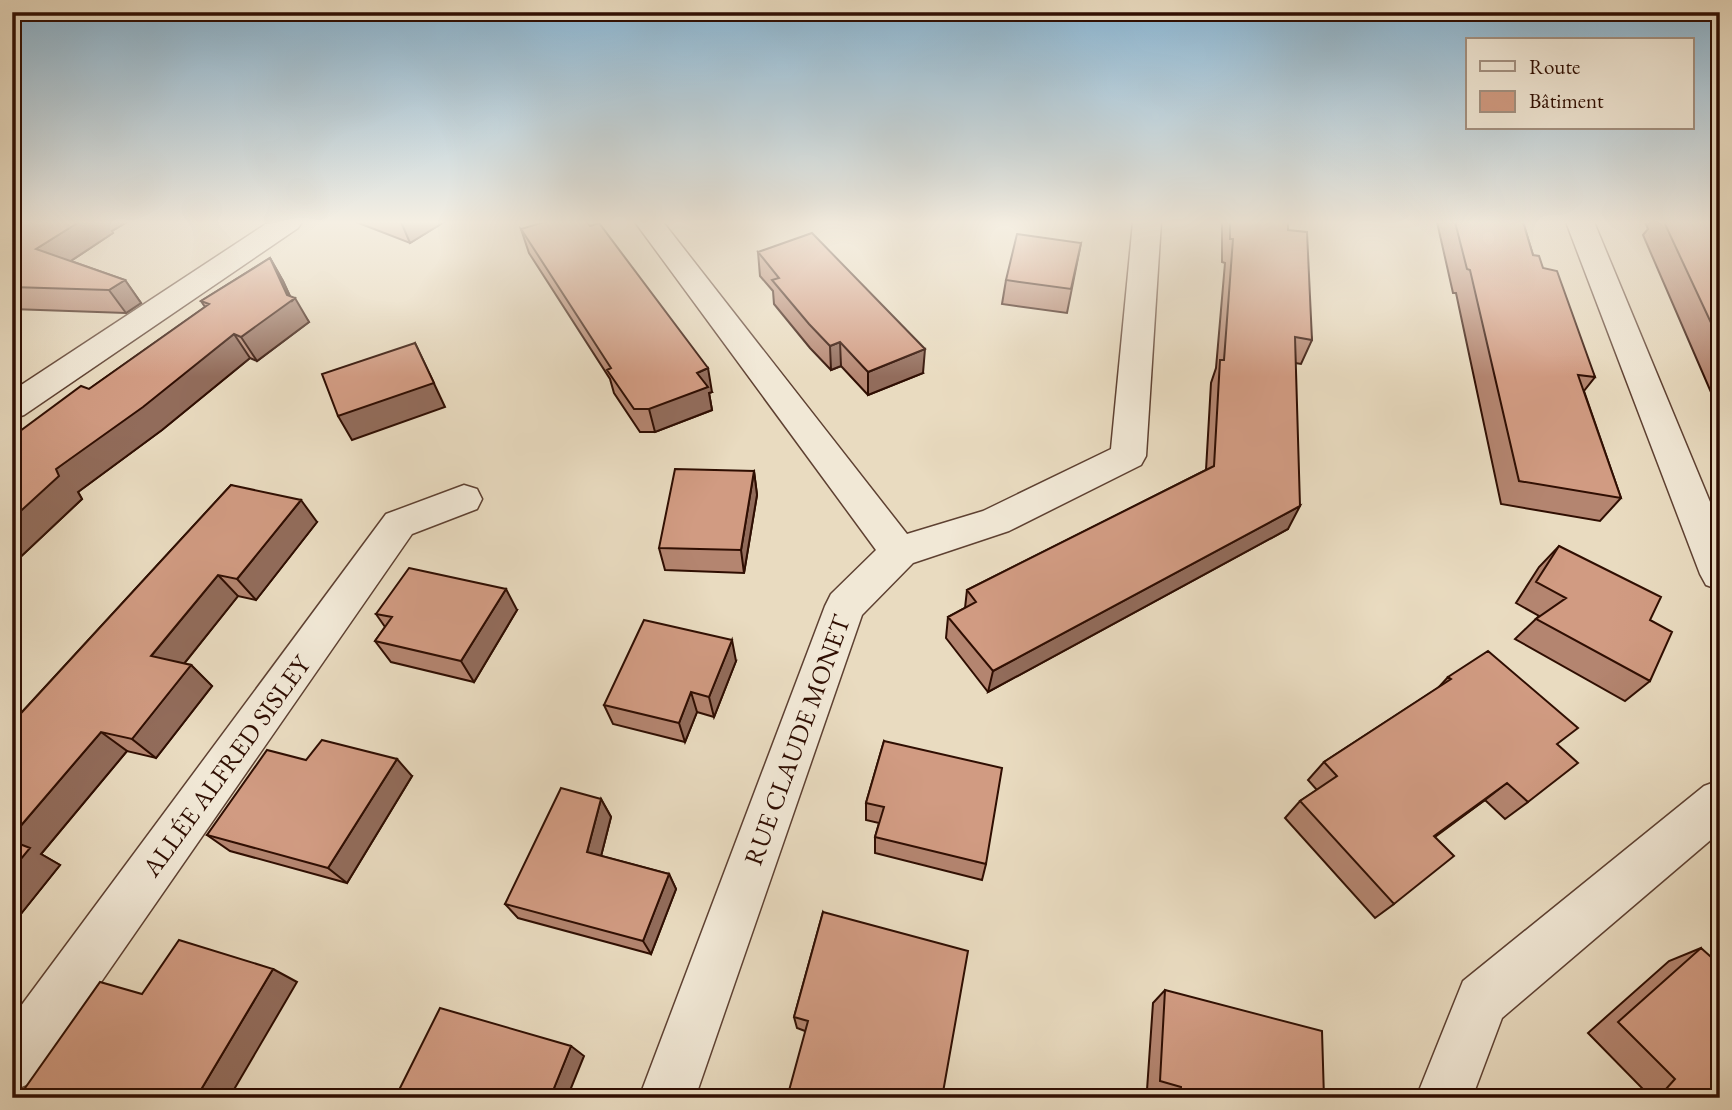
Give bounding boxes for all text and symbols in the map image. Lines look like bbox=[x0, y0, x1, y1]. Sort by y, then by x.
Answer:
legend bbox=[1466, 38, 1694, 130]
text: Route bbox=[1529, 53, 1580, 80]
text: Bâtiment bbox=[1529, 87, 1604, 114]
street label: RUE CLAUDE MONET bbox=[736, 610, 858, 870]
street label: ALLÉE ALFRED SISLEY bbox=[134, 647, 319, 884]

